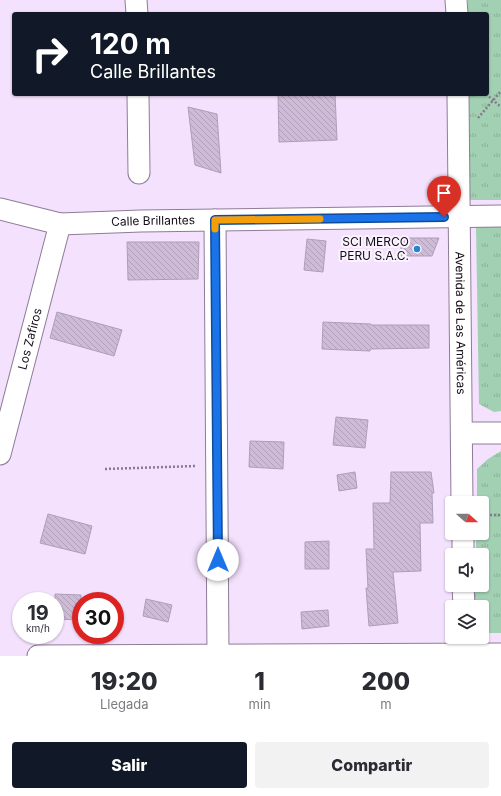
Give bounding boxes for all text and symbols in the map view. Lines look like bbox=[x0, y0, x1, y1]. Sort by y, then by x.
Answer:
text: 120 m bbox=[90, 27, 171, 61]
icon: right bbox=[24, 28, 76, 80]
text: Calle Brillantes bbox=[90, 61, 216, 82]
pin bbox=[427, 176, 461, 217]
icon: arrive bbox=[433, 182, 455, 204]
street label: Calle Brillantes bbox=[111, 212, 195, 229]
place label: SCI MERCO PERU S.A.C. bbox=[340, 234, 409, 263]
marker: SCI MERCO PERU S.A.C. bbox=[412, 244, 422, 254]
street label: Avenida de Las Américas bbox=[453, 251, 469, 395]
street label: Los Zafiros bbox=[14, 306, 45, 371]
north arrow bbox=[445, 496, 489, 540]
map controls bbox=[445, 496, 489, 644]
position arrow bbox=[197, 539, 239, 581]
button: sound bbox=[445, 548, 489, 592]
speed limit sign: 30 bbox=[72, 592, 124, 644]
button: layers bbox=[445, 600, 489, 644]
text: 19 bbox=[27, 601, 49, 625]
text: km/h bbox=[26, 622, 50, 634]
text: 19:20 bbox=[91, 667, 158, 696]
text: 1 bbox=[254, 667, 265, 696]
text: 200 bbox=[362, 667, 410, 696]
text: Llegada bbox=[100, 696, 149, 712]
text: min bbox=[249, 696, 271, 712]
text: m bbox=[380, 696, 392, 712]
button: Salir bbox=[12, 742, 247, 788]
button: Compartir bbox=[255, 742, 489, 788]

